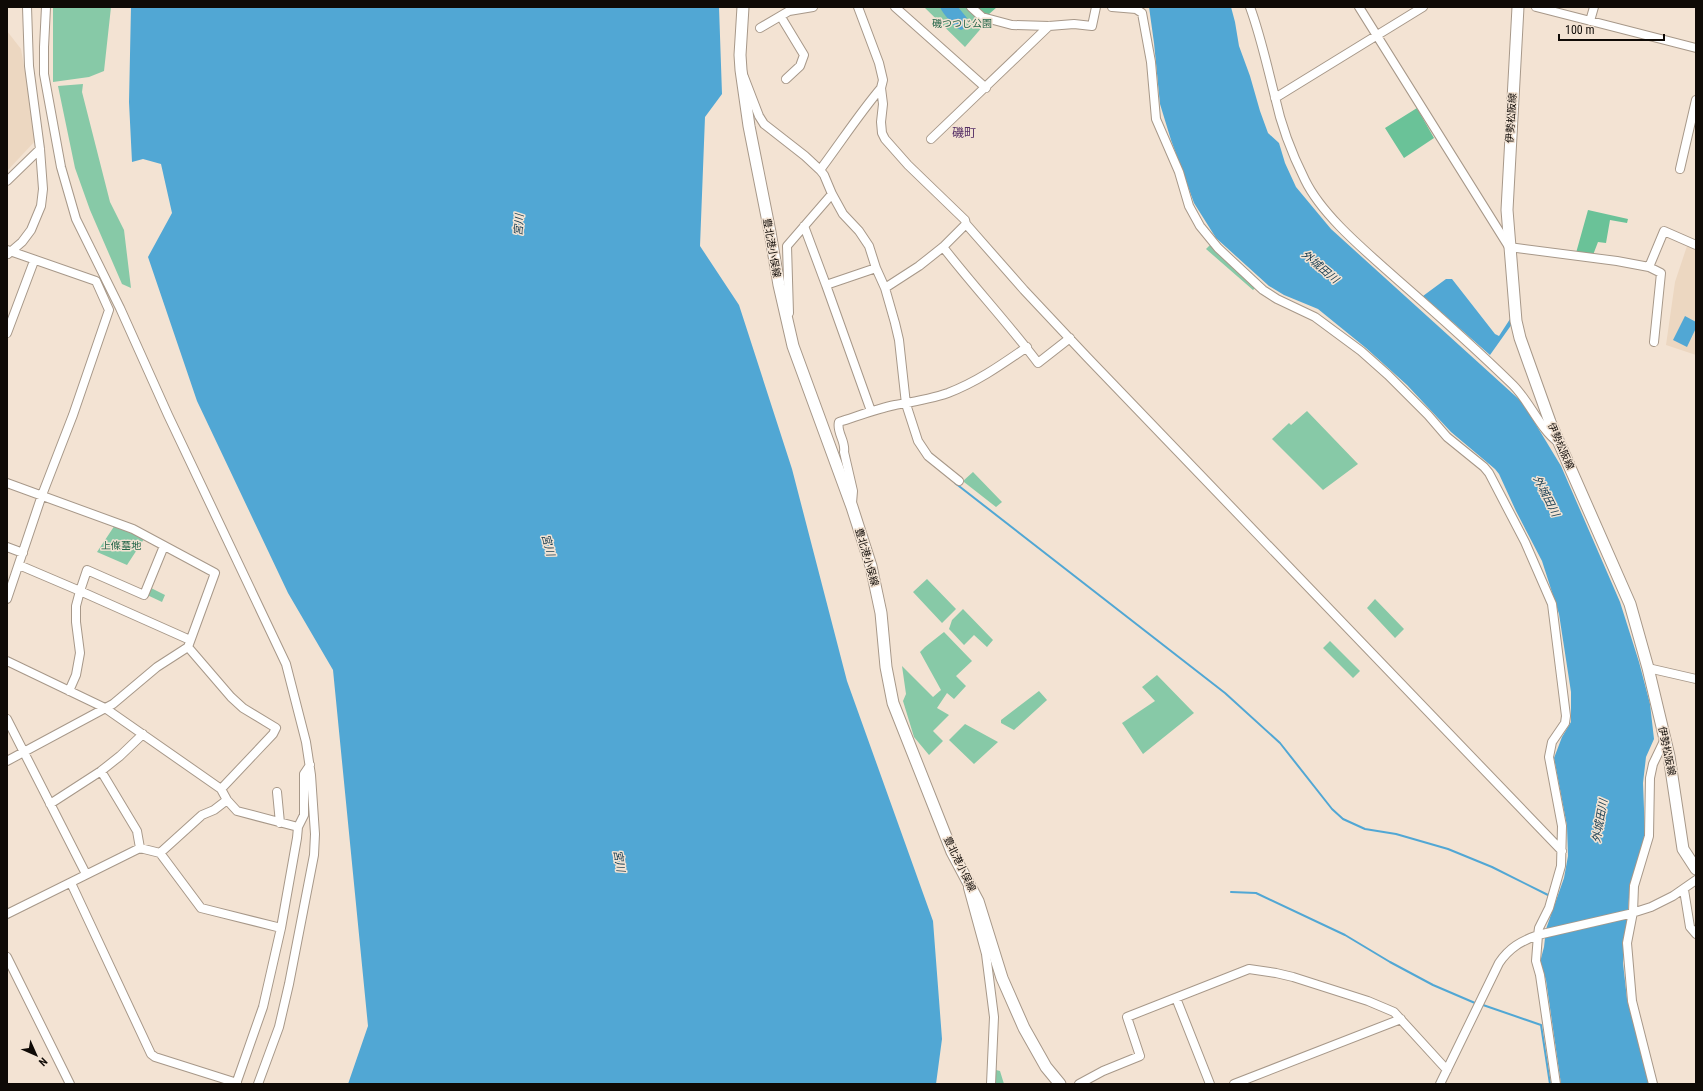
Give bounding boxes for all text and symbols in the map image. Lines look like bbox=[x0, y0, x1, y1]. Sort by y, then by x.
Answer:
scale bar bbox=[1559, 16, 1664, 42]
park label: 磯つつじ公園 bbox=[932, 18, 992, 29]
text: 100 m bbox=[1565, 23, 1595, 37]
street label: 伊勢松阪線 bbox=[1504, 93, 1518, 143]
district label: 磯町 bbox=[952, 126, 976, 140]
water label: 宮川 bbox=[512, 213, 526, 236]
street label: 豊北港小俣線 bbox=[761, 218, 783, 278]
water label: 外城田川 bbox=[1299, 248, 1342, 287]
street label: 伊勢松阪線 bbox=[1546, 421, 1576, 471]
water label: 外城田川 bbox=[1530, 473, 1562, 519]
street label: 豊北港小俣線 bbox=[853, 527, 881, 587]
water label: 宮川 bbox=[539, 533, 557, 558]
park label: 上條墓地 bbox=[101, 540, 142, 551]
street label: 伊勢松阪線 bbox=[1656, 725, 1678, 777]
water label: 外城田川 bbox=[1590, 797, 1610, 844]
street label: 豊北港小俣線 bbox=[942, 835, 978, 893]
water label: 宮川 bbox=[611, 849, 627, 874]
north arrow bbox=[16, 1035, 56, 1075]
text: N bbox=[36, 1055, 50, 1069]

